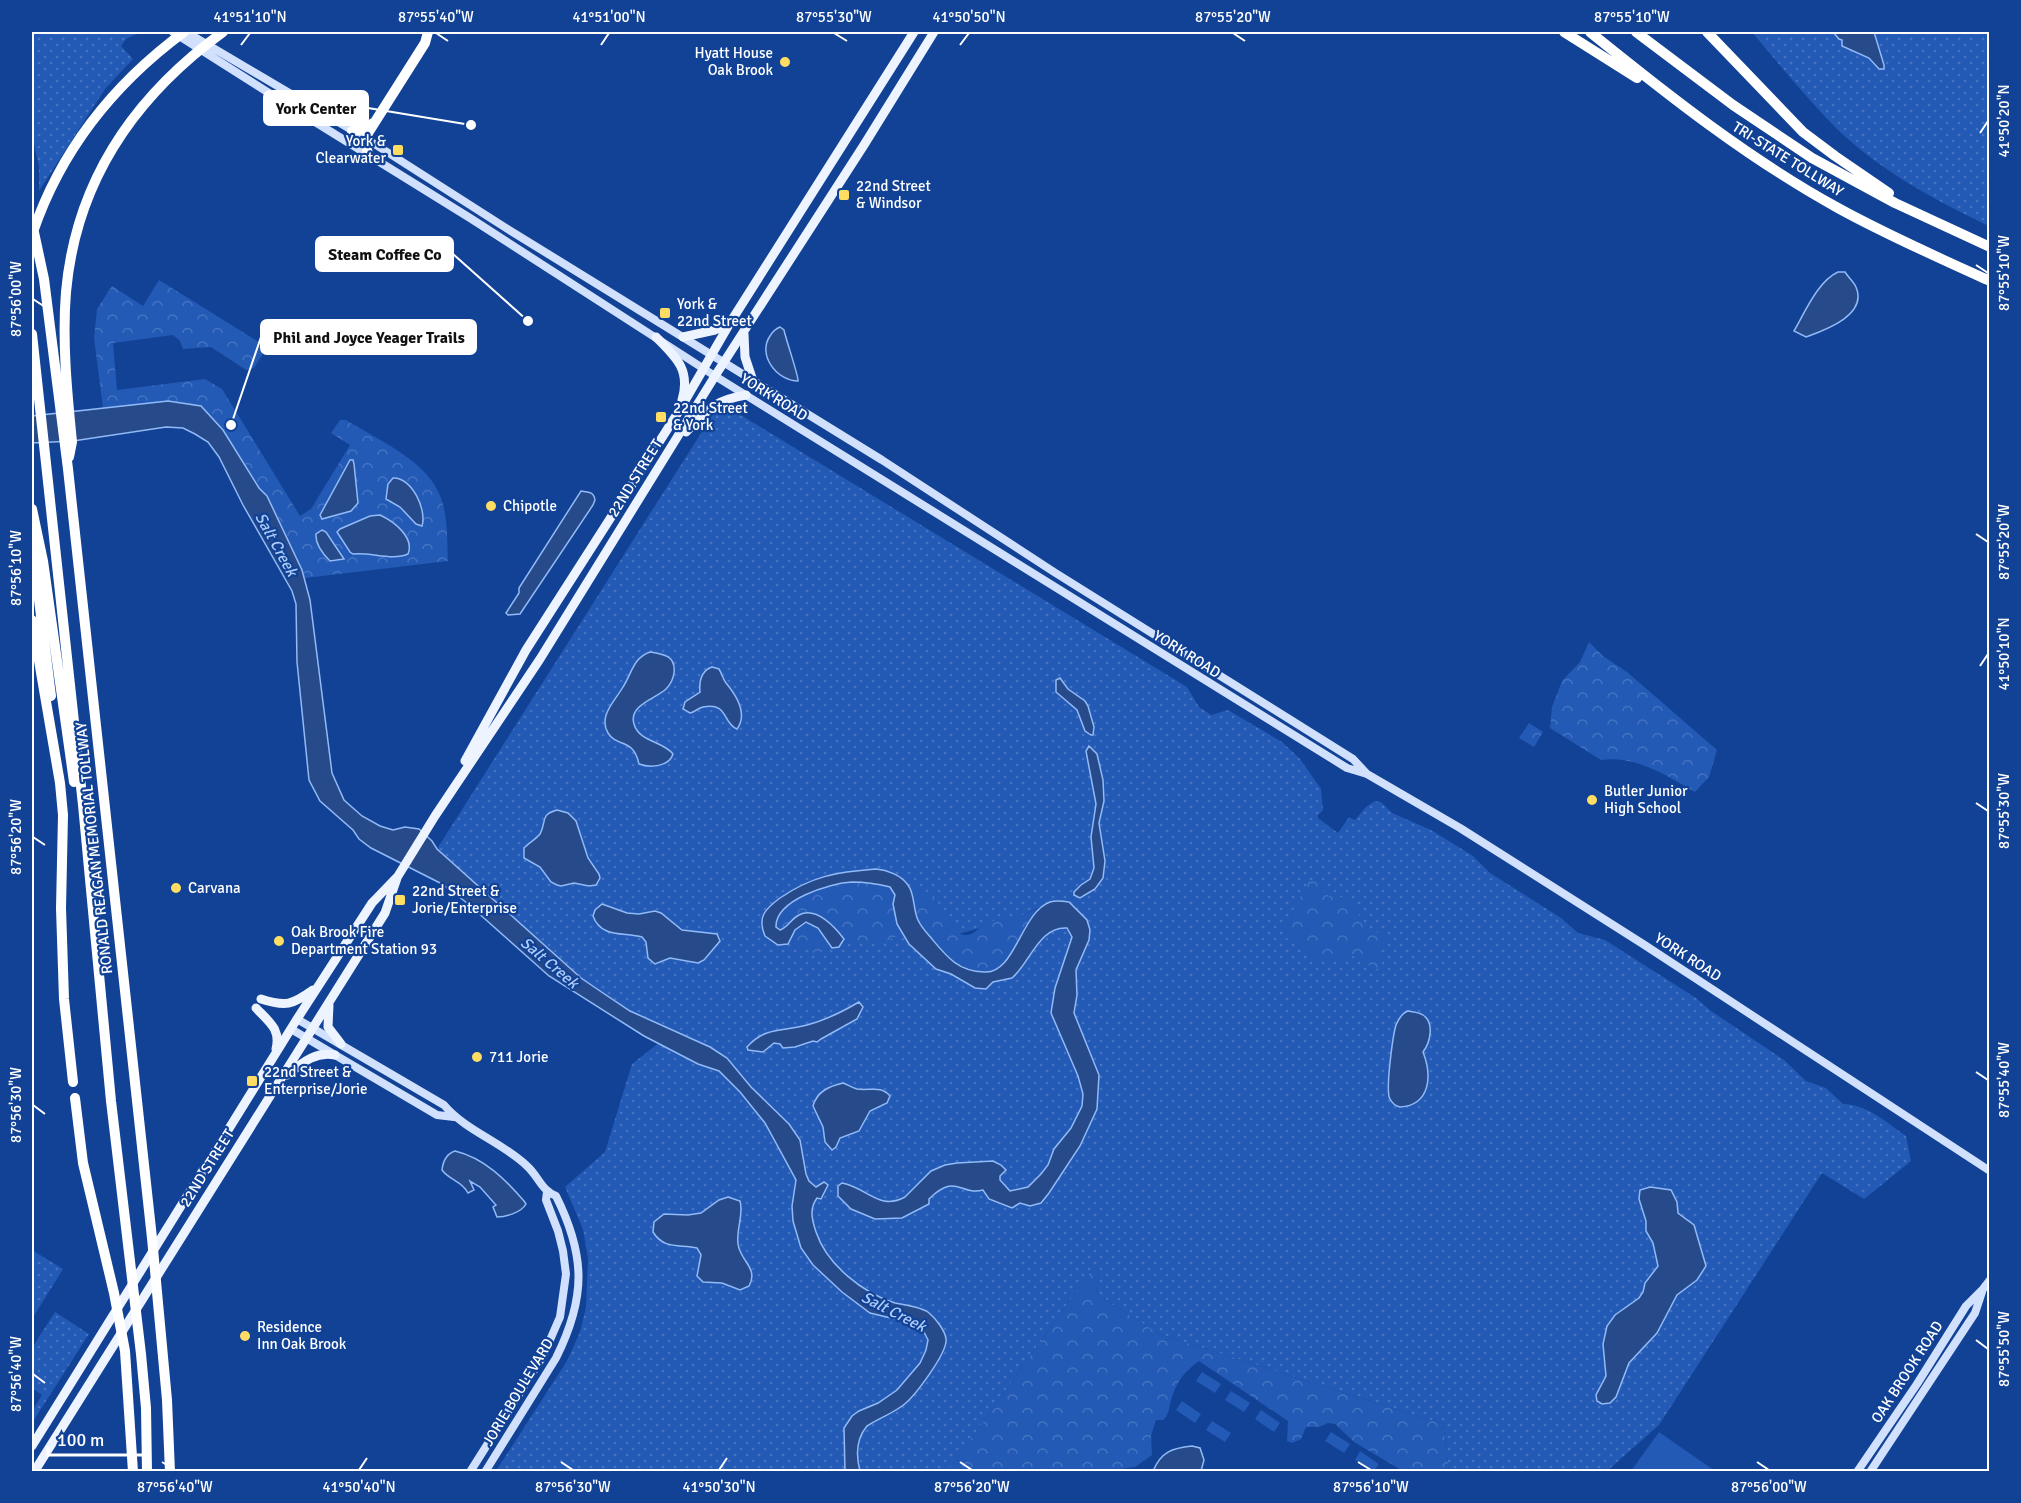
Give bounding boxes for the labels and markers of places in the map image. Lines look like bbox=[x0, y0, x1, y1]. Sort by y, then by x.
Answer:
place label: Hyatt House Oak Brook bbox=[695, 44, 773, 79]
marker: Hyatt House Oak Brook bbox=[778, 55, 792, 69]
callout: York Center bbox=[264, 91, 368, 125]
place label: York & Clearwater bbox=[315, 132, 387, 167]
marker: York & Clearwater bbox=[391, 143, 405, 157]
place label: 22nd Street & Windsor bbox=[856, 177, 931, 212]
marker: 22nd Street & Windsor bbox=[837, 188, 851, 202]
callout: Steam Coffee Co bbox=[316, 237, 453, 271]
place label: York & 22nd Street bbox=[677, 295, 752, 330]
marker: York & 22nd Street bbox=[658, 306, 672, 320]
callout: Phil and Joyce Yeager Trails bbox=[261, 320, 476, 354]
place label: 22nd Street & York bbox=[673, 399, 748, 434]
marker: 22nd Street & York bbox=[654, 410, 668, 424]
place label: Chipotle bbox=[503, 497, 557, 515]
marker: Chipotle bbox=[484, 499, 498, 513]
place label: Butler Junior High School bbox=[1604, 782, 1688, 817]
marker: Butler Junior High School bbox=[1585, 793, 1599, 807]
place label: Carvana bbox=[188, 879, 241, 897]
marker: Carvana bbox=[169, 881, 183, 895]
place label: 22nd Street & Jorie/Enterprise bbox=[412, 882, 517, 917]
marker: 22nd Street & Jorie/Enterprise bbox=[393, 893, 407, 907]
place label: Oak Brook Fire Department Station 93 bbox=[291, 923, 437, 958]
marker: Oak Brook Fire Department Station 93 bbox=[272, 934, 286, 948]
place label: 711 Jorie bbox=[489, 1048, 548, 1066]
marker: 711 Jorie bbox=[470, 1050, 484, 1064]
place label: 22nd Street & Enterprise/Jorie bbox=[264, 1063, 368, 1098]
marker: 22nd Street & Enterprise/Jorie bbox=[245, 1074, 259, 1088]
place label: Residence Inn Oak Brook bbox=[257, 1318, 347, 1353]
marker: Residence Inn Oak Brook bbox=[238, 1329, 252, 1343]

